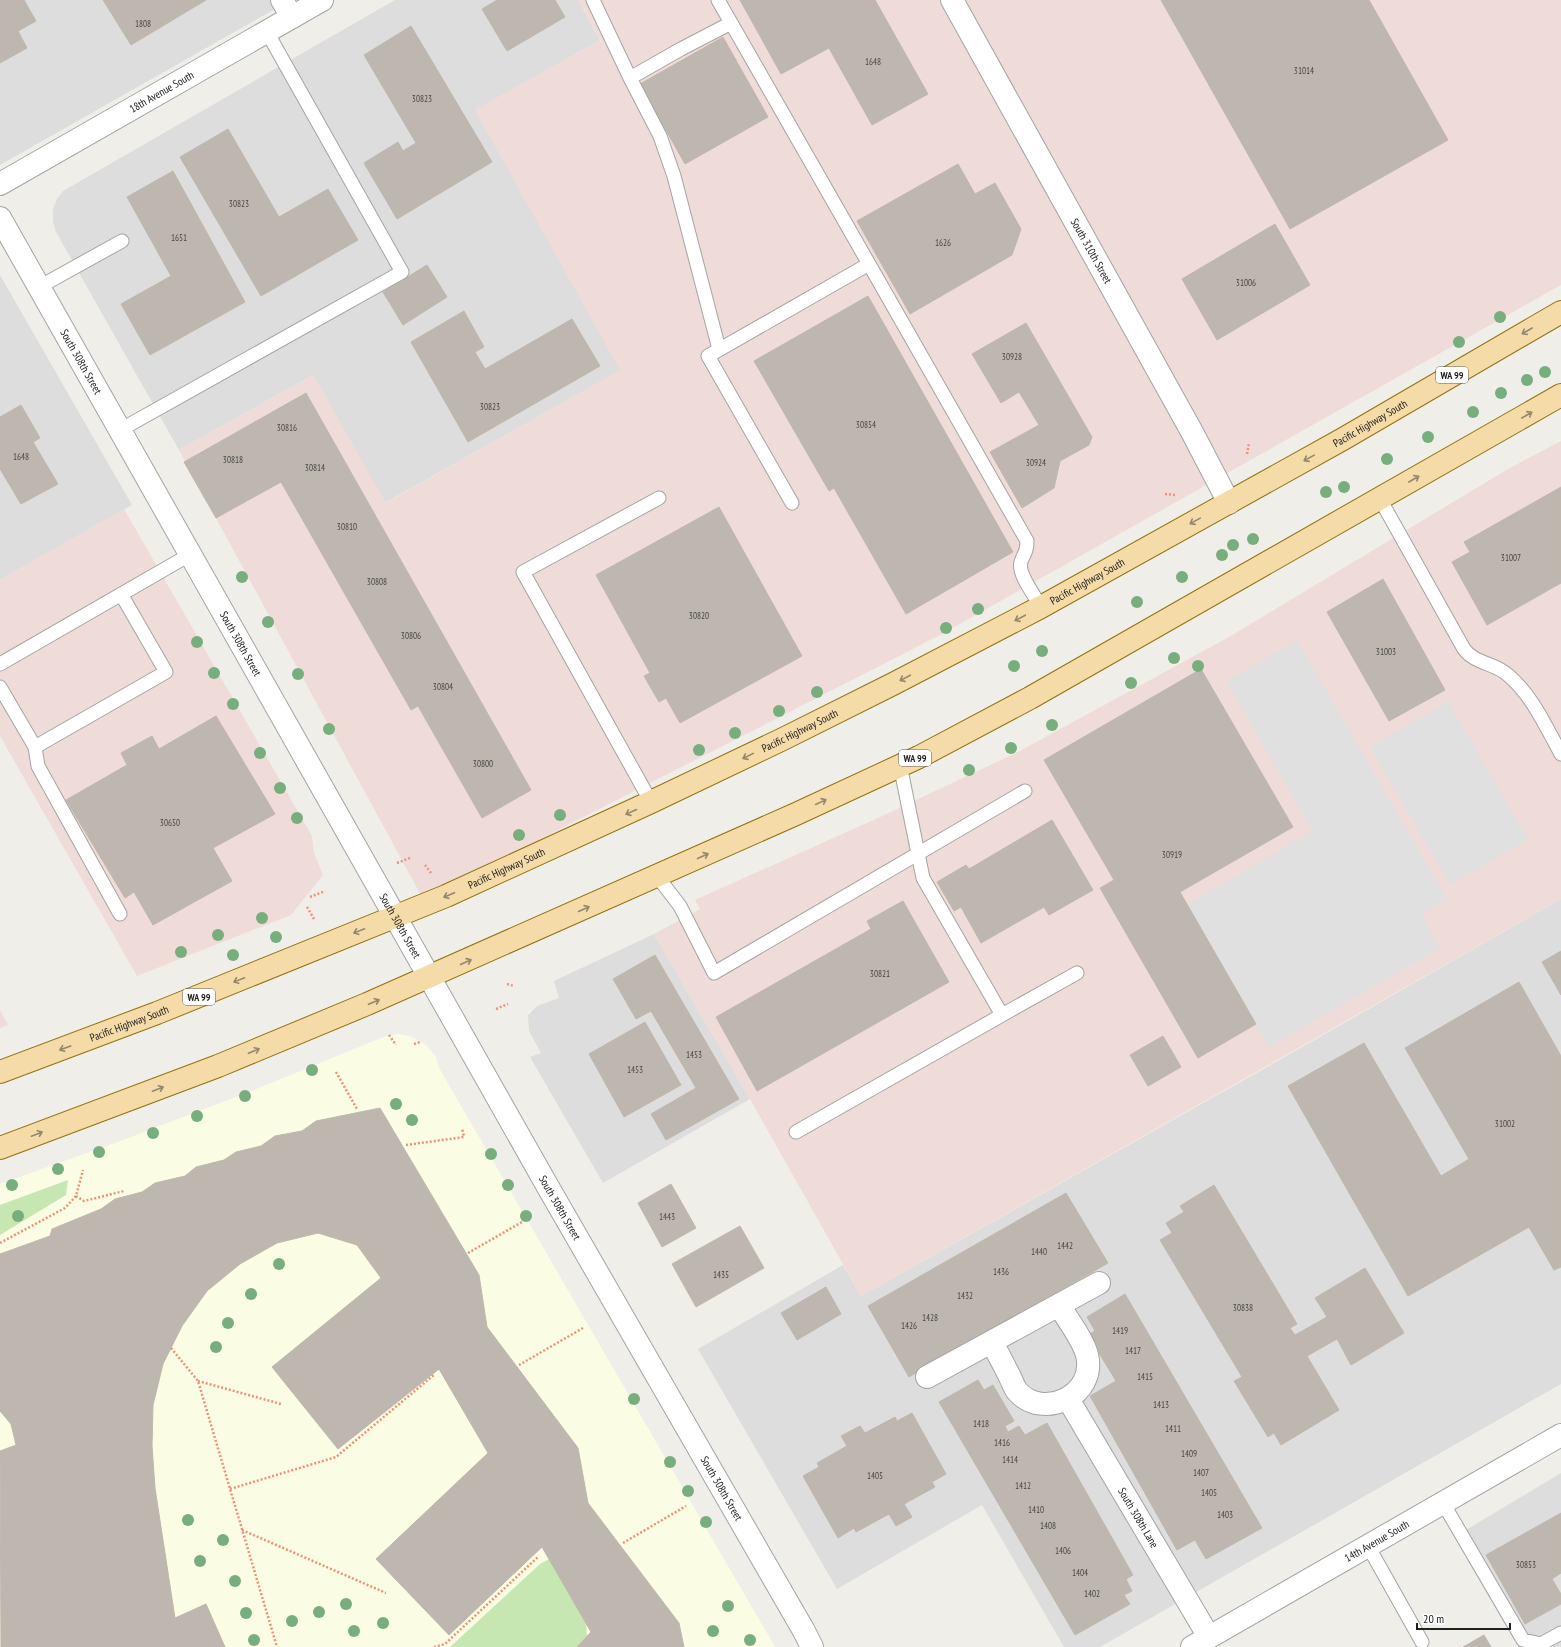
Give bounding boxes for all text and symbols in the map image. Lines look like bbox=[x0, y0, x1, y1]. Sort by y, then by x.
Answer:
house number: 1808 bbox=[135, 18, 151, 29]
house number: 1648 bbox=[865, 56, 881, 67]
house number: 31014 bbox=[1294, 65, 1314, 76]
street label: 18th Avenue South bbox=[127, 68, 196, 116]
house number: 30823 bbox=[412, 93, 432, 104]
house number: 30823 bbox=[229, 198, 249, 209]
street label: South 310th Street bbox=[1068, 216, 1115, 286]
house number: 1651 bbox=[171, 232, 187, 243]
house number: 1626 bbox=[935, 237, 951, 248]
house number: 31006 bbox=[1236, 277, 1256, 288]
street label: South 308th Street bbox=[57, 327, 105, 397]
one-way arrow bbox=[1521, 328, 1533, 336]
house number: 30928 bbox=[1002, 351, 1022, 362]
road number: WA 99 bbox=[1436, 367, 1468, 383]
street label: Pacific Highway South bbox=[1331, 396, 1410, 450]
house number: 30823 bbox=[480, 401, 500, 412]
one-way arrow bbox=[1521, 410, 1533, 418]
house number: 30854 bbox=[856, 419, 876, 430]
house number: 30816 bbox=[277, 422, 297, 433]
house number: 1648 bbox=[13, 451, 29, 462]
house number: 30818 bbox=[223, 454, 243, 465]
one-way arrow bbox=[1303, 455, 1315, 463]
house number: 30924 bbox=[1026, 457, 1046, 468]
house number: 30814 bbox=[305, 462, 325, 473]
one-way arrow bbox=[1408, 475, 1420, 483]
one-way arrow bbox=[1189, 518, 1201, 526]
house number: 30810 bbox=[337, 521, 357, 532]
house number: 31007 bbox=[1501, 552, 1521, 563]
street label: Pacific Highway South bbox=[1047, 555, 1127, 608]
house number: 30808 bbox=[367, 576, 387, 587]
street label: South 308th Street bbox=[217, 609, 265, 679]
house number: 30820 bbox=[689, 610, 709, 621]
one-way arrow bbox=[1014, 614, 1026, 622]
house number: 30806 bbox=[401, 630, 421, 641]
house number: 31003 bbox=[1376, 646, 1396, 657]
one-way arrow bbox=[899, 675, 911, 682]
house number: 30804 bbox=[433, 681, 453, 692]
street label: Pacific Highway South bbox=[759, 706, 840, 755]
road number: WA 99 bbox=[899, 750, 931, 766]
one-way arrow bbox=[742, 753, 754, 760]
house number: 30800 bbox=[473, 758, 493, 769]
one-way arrow bbox=[815, 798, 827, 805]
one-way arrow bbox=[625, 809, 637, 816]
house number: 30650 bbox=[160, 817, 180, 828]
street label: Pacific Highway South bbox=[466, 844, 547, 892]
house number: 30919 bbox=[1162, 849, 1182, 860]
one-way arrow bbox=[697, 852, 709, 859]
street label: South 308th Street bbox=[376, 891, 424, 961]
one-way arrow bbox=[444, 892, 456, 899]
one-way arrow bbox=[578, 905, 590, 912]
one-way arrow bbox=[354, 928, 366, 936]
one-way arrow bbox=[459, 958, 471, 965]
house number: 30821 bbox=[870, 968, 890, 979]
one-way arrow bbox=[233, 977, 245, 985]
road number: WA 99 bbox=[183, 989, 215, 1005]
one-way arrow bbox=[367, 998, 379, 1005]
street label: Pacific Highway South bbox=[88, 1002, 171, 1045]
one-way arrow bbox=[60, 1044, 72, 1052]
one-way arrow bbox=[247, 1047, 259, 1055]
house number: 1453 bbox=[686, 1049, 702, 1060]
house number: 1453 bbox=[627, 1064, 643, 1075]
one-way arrow bbox=[152, 1084, 164, 1092]
house number: 31002 bbox=[1495, 1118, 1515, 1129]
one-way arrow bbox=[30, 1130, 42, 1138]
street label: South 308th Street bbox=[536, 1173, 584, 1242]
house number: 1443 bbox=[659, 1211, 675, 1222]
house number: 1442 bbox=[1057, 1240, 1073, 1251]
house number: 1440 bbox=[1031, 1246, 1047, 1257]
house number: 1436 bbox=[993, 1266, 1009, 1277]
house number: 1435 bbox=[713, 1269, 729, 1280]
house number: 1432 bbox=[957, 1290, 973, 1301]
house number: 30838 bbox=[1233, 1302, 1253, 1313]
house number: 1428 bbox=[922, 1312, 938, 1323]
house number: 1426 bbox=[901, 1320, 917, 1331]
house number: 1419 bbox=[1112, 1325, 1128, 1336]
house number: 1417 bbox=[1125, 1345, 1141, 1356]
house number: 1415 bbox=[1137, 1371, 1153, 1382]
house number: 1413 bbox=[1153, 1399, 1169, 1410]
house number: 1418 bbox=[973, 1418, 989, 1429]
house number: 1411 bbox=[1165, 1423, 1181, 1434]
house number: 1416 bbox=[994, 1437, 1010, 1448]
house number: 1409 bbox=[1181, 1448, 1197, 1459]
street label: South 308th Street bbox=[698, 1453, 746, 1523]
house number: 1414 bbox=[1002, 1454, 1018, 1465]
house number: 1407 bbox=[1193, 1467, 1209, 1478]
house number: 1405 bbox=[867, 1470, 883, 1481]
house number: 1412 bbox=[1015, 1480, 1031, 1491]
street label: South 308th Lane bbox=[1115, 1485, 1162, 1551]
house number: 1405 bbox=[1201, 1487, 1217, 1498]
house number: 1410 bbox=[1028, 1504, 1044, 1515]
house number: 1403 bbox=[1217, 1509, 1233, 1520]
street label: 14th Avenue South bbox=[1342, 1517, 1412, 1565]
house number: 1408 bbox=[1040, 1520, 1056, 1531]
house number: 1406 bbox=[1055, 1545, 1071, 1556]
house number: 30853 bbox=[1516, 1559, 1536, 1570]
house number: 1404 bbox=[1072, 1567, 1088, 1578]
house number: 1402 bbox=[1084, 1588, 1100, 1599]
scale bar bbox=[1417, 1605, 1510, 1631]
text: 20 m bbox=[1423, 1611, 1444, 1626]

